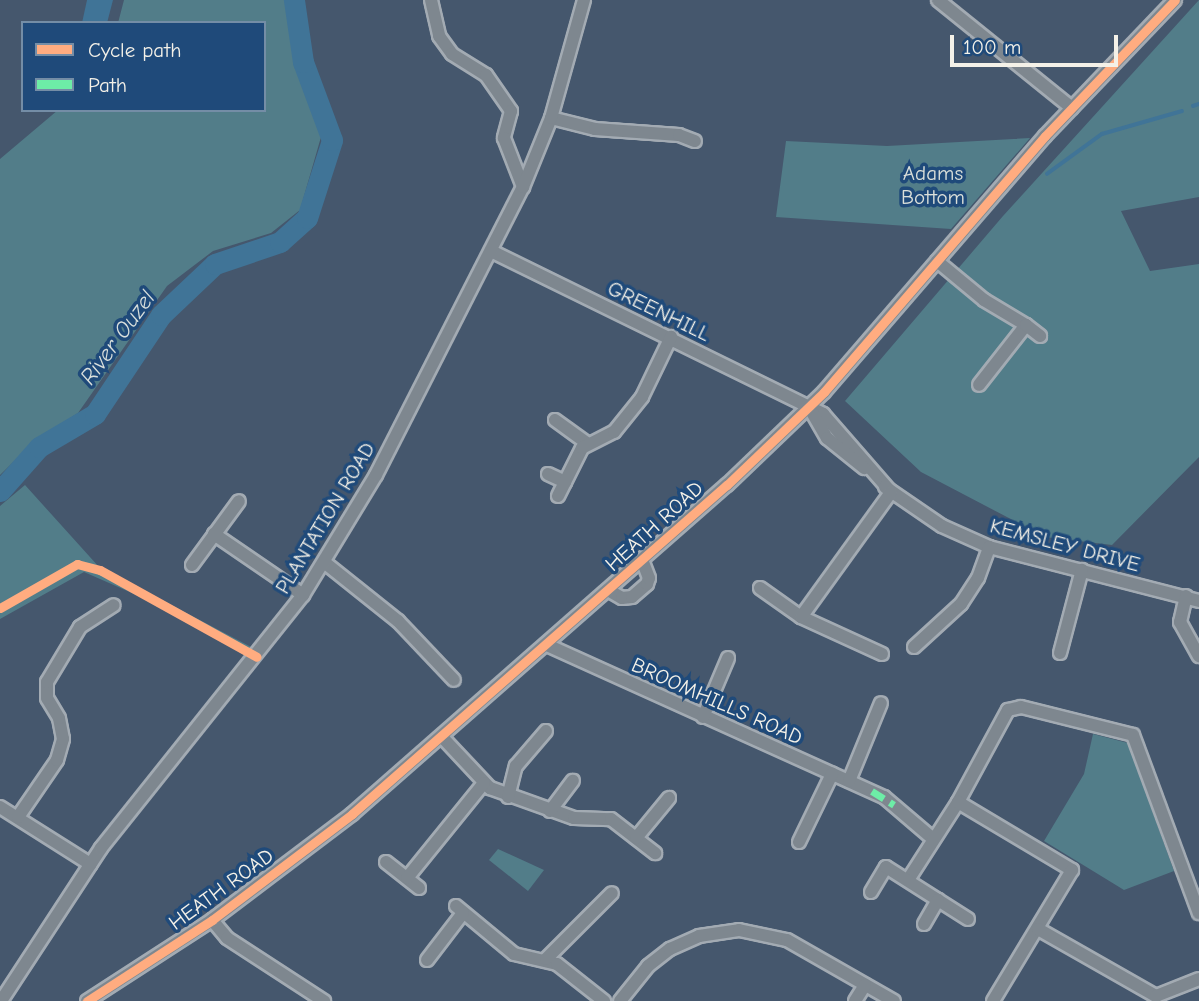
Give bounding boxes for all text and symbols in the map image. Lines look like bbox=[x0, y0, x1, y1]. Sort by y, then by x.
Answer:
legend bbox=[21, 21, 266, 112]
scale bar bbox=[954, 21, 1122, 65]
text: 100 m bbox=[963, 35, 1021, 59]
text: Cycle path bbox=[88, 38, 181, 62]
text: Path bbox=[88, 73, 127, 97]
park label: Adams Bottom bbox=[901, 160, 965, 210]
street label: GREENHILL bbox=[604, 275, 714, 347]
water label: River Ouzel bbox=[75, 286, 161, 390]
street label: PLANTATION ROAD bbox=[270, 438, 380, 598]
street label: HEATH ROAD bbox=[600, 475, 708, 577]
street label: KEMSLEY DRIVE bbox=[987, 513, 1143, 577]
street label: BROOMHILLS ROAD bbox=[628, 652, 806, 750]
street label: HEATH ROAD bbox=[164, 843, 278, 935]

